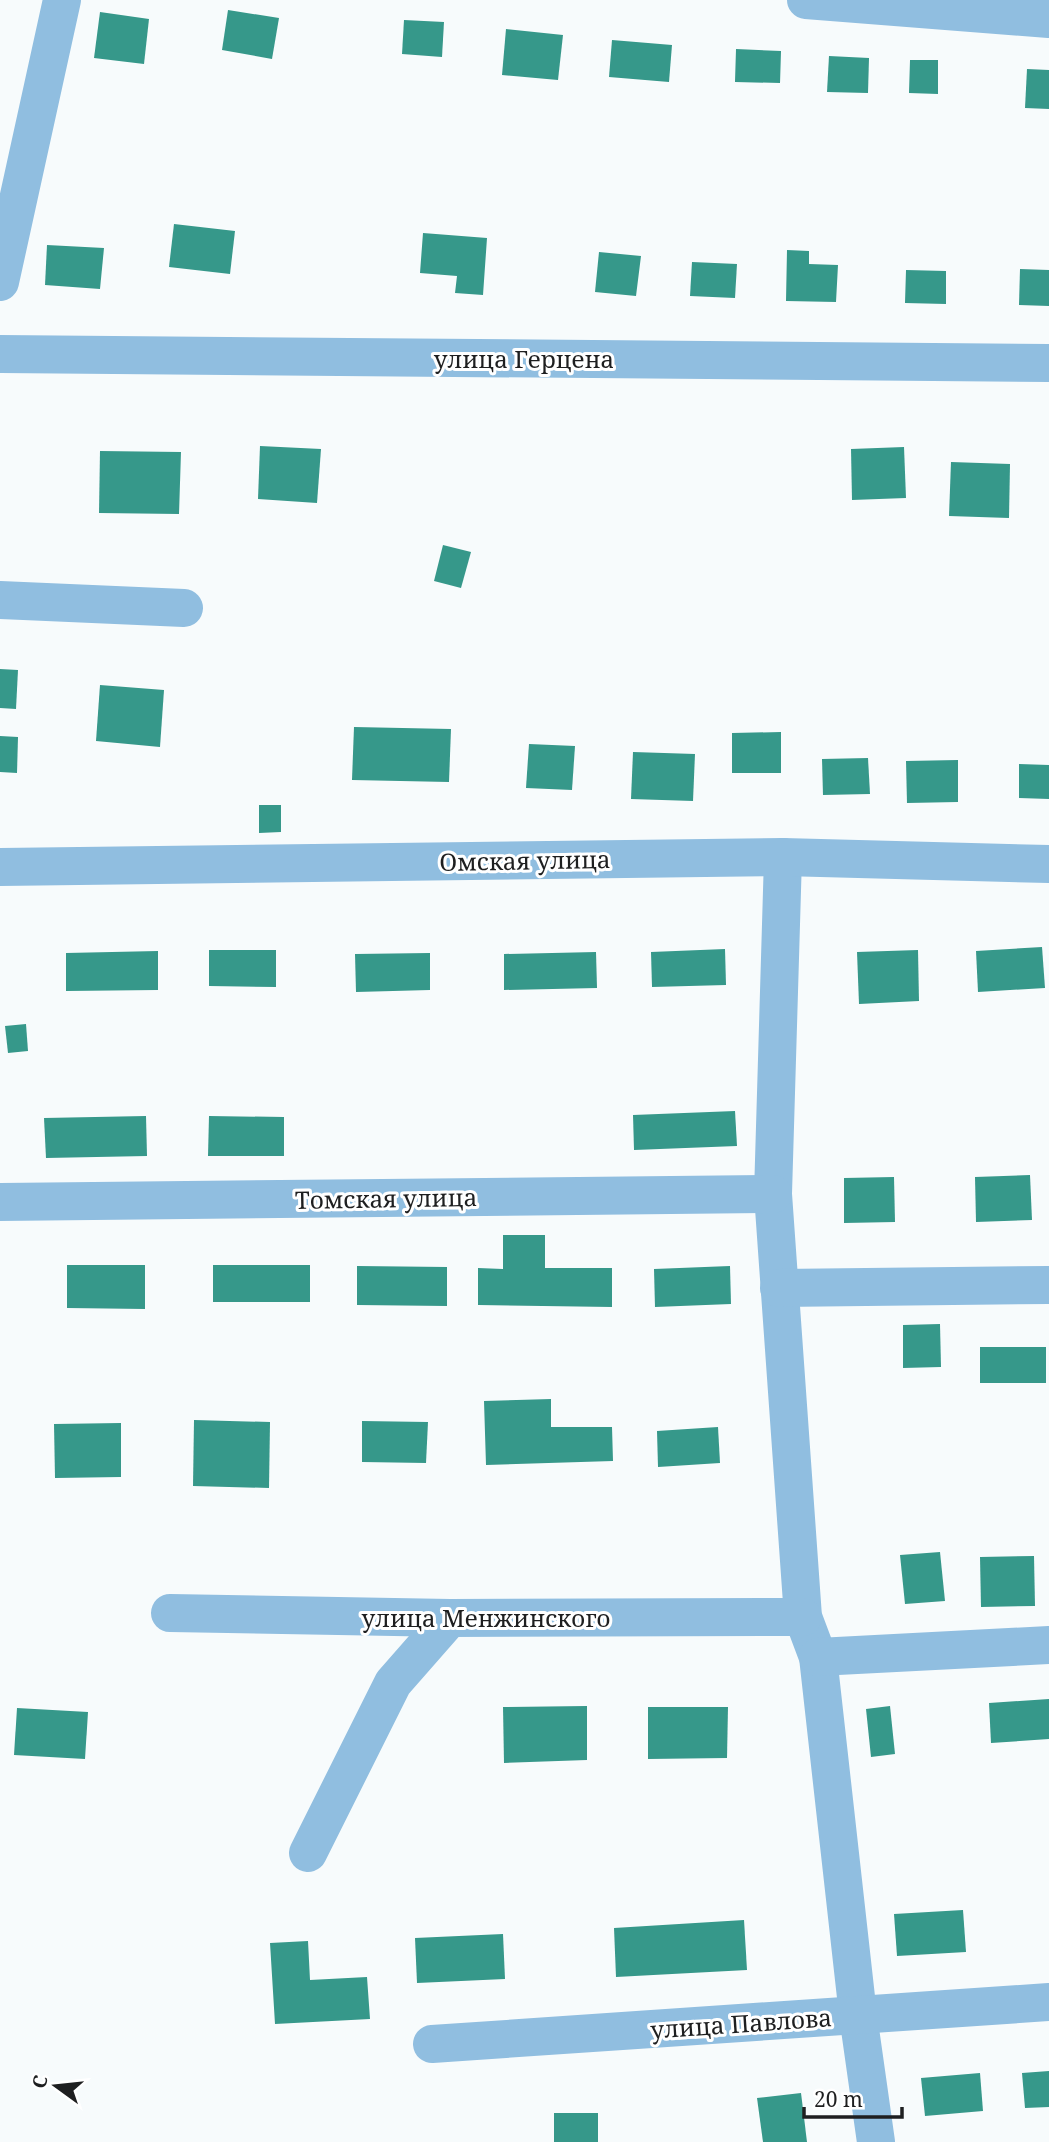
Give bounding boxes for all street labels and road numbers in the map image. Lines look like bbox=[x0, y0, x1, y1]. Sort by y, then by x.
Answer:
street label: улица Герцена bbox=[434, 342, 614, 375]
street label: Омская улица bbox=[439, 842, 611, 878]
street label: Томская улица bbox=[295, 1180, 477, 1216]
street label: улица Менжинского bbox=[362, 1601, 610, 1634]
street label: улица Павлова bbox=[649, 2000, 833, 2046]

